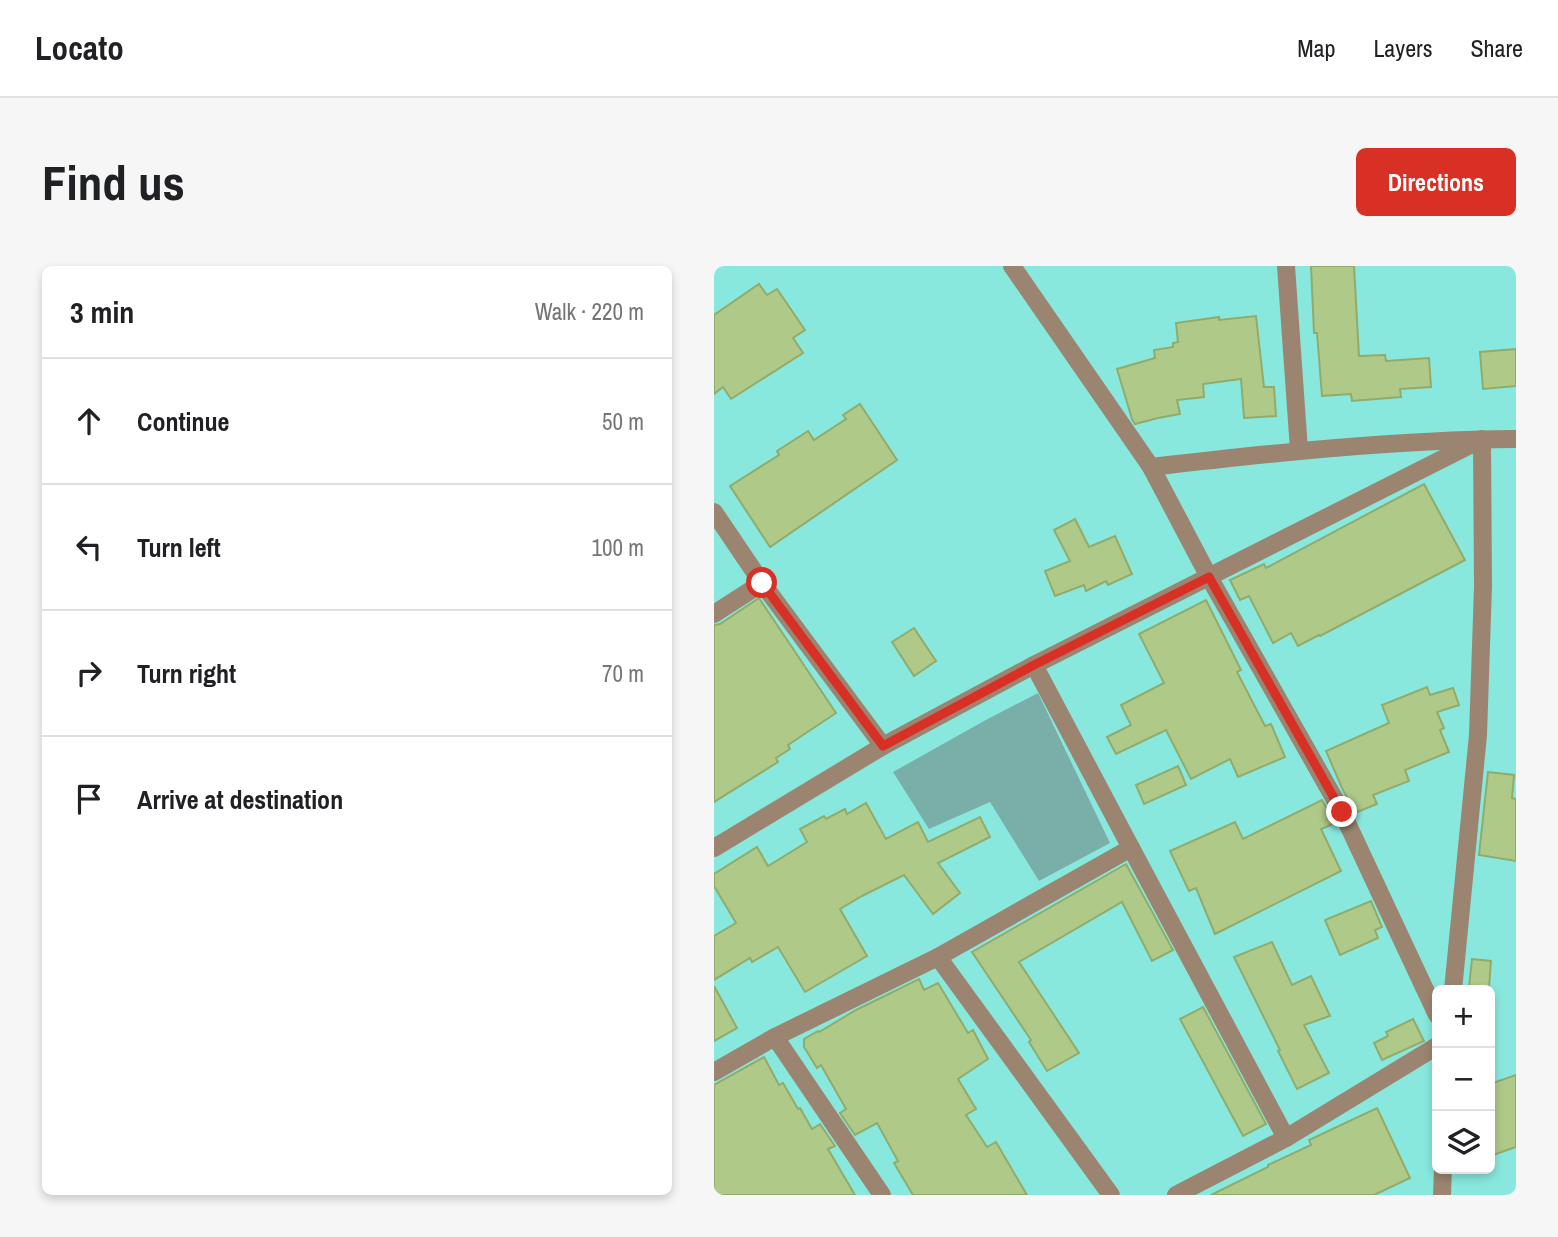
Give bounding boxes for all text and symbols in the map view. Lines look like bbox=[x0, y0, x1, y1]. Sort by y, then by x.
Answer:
text: Locato bbox=[35, 26, 124, 70]
text: Map bbox=[1297, 32, 1335, 64]
text: Layers bbox=[1373, 32, 1432, 64]
text: Share bbox=[1470, 32, 1523, 64]
button: Directions bbox=[1356, 148, 1516, 216]
text: Find us bbox=[42, 149, 185, 215]
text: 3 min bbox=[70, 292, 134, 332]
text: Walk · 220 m bbox=[535, 296, 644, 327]
icon: ahead bbox=[70, 402, 108, 440]
text: Continue bbox=[137, 404, 229, 439]
text: 50 m bbox=[602, 406, 644, 437]
icon: left bbox=[70, 528, 108, 566]
text: Turn left bbox=[137, 530, 221, 565]
text: 100 m bbox=[592, 532, 644, 563]
route start bbox=[746, 567, 777, 598]
icon: right bbox=[70, 654, 108, 692]
text: Turn right bbox=[137, 656, 236, 691]
text: 70 m bbox=[602, 658, 644, 689]
icon: arrive bbox=[70, 780, 108, 818]
text: Arrive at destination bbox=[137, 782, 343, 817]
route end bbox=[1326, 796, 1357, 827]
map controls bbox=[1432, 985, 1495, 1174]
button: + bbox=[1432, 985, 1495, 1048]
button: − bbox=[1432, 1048, 1495, 1111]
button: layers bbox=[1432, 1111, 1495, 1174]

